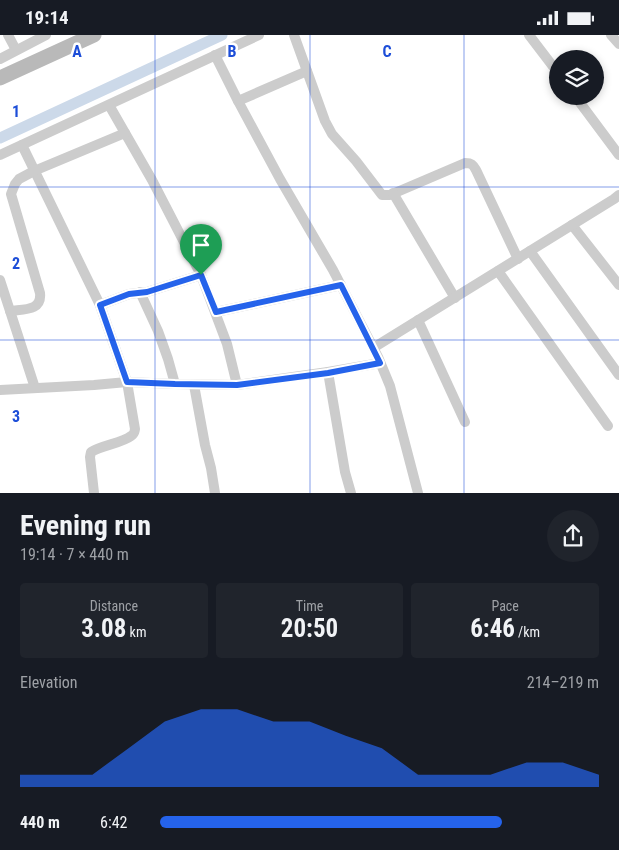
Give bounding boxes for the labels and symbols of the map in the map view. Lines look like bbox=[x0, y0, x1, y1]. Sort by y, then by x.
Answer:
text: A bbox=[72, 42, 82, 61]
text: B bbox=[228, 42, 237, 61]
text: C bbox=[382, 42, 392, 61]
text: 1 bbox=[12, 102, 20, 121]
pin bbox=[180, 224, 222, 275]
text: 2 bbox=[12, 254, 20, 273]
text: 3 bbox=[12, 407, 20, 426]

